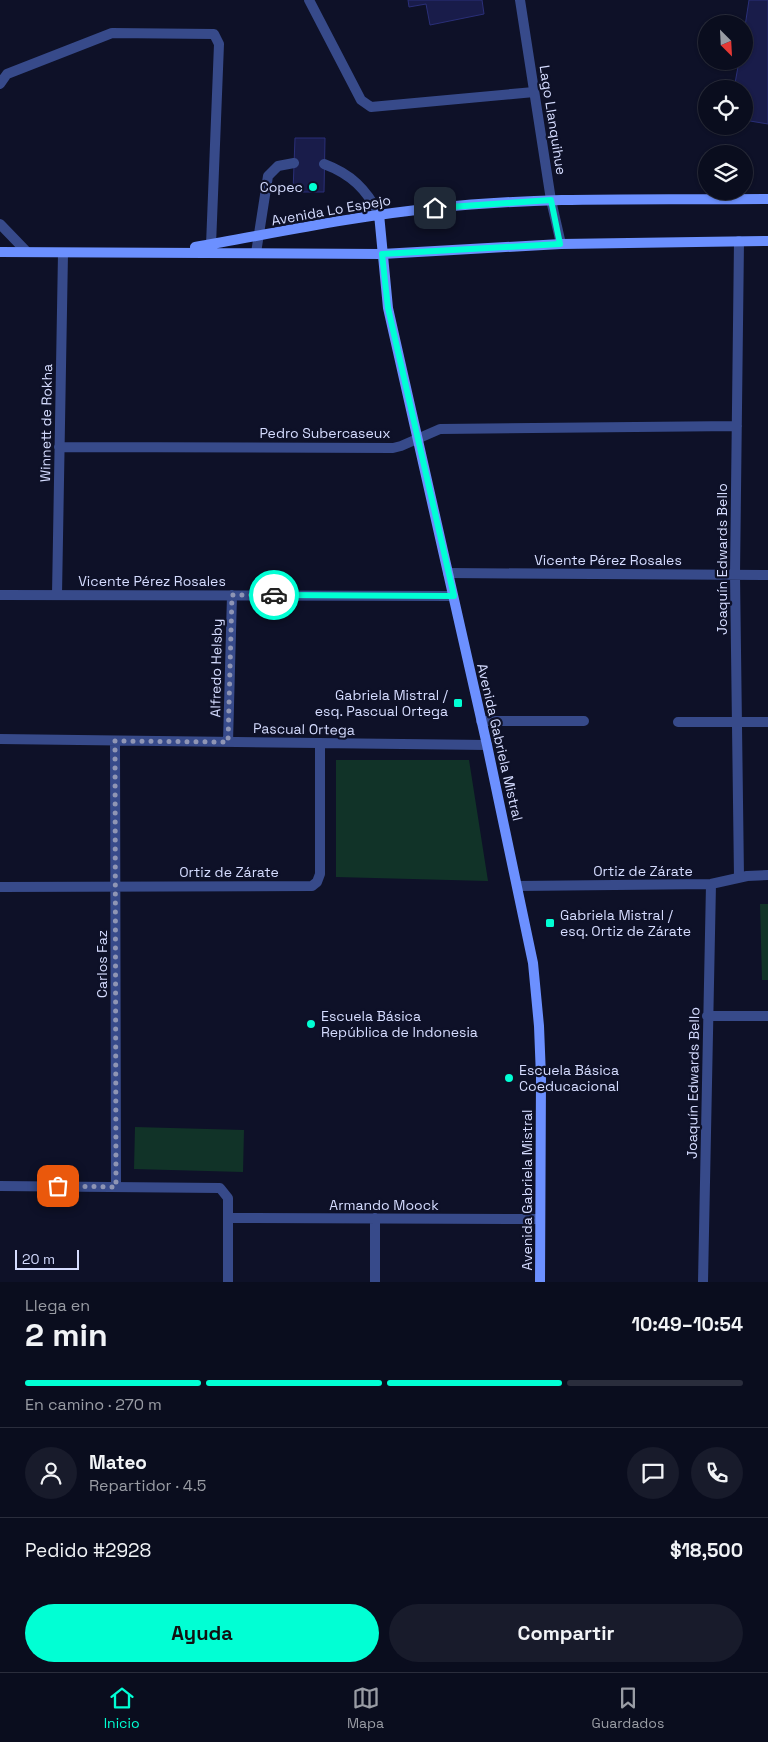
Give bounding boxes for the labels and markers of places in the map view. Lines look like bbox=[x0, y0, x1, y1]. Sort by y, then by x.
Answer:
place label: Copec bbox=[260, 178, 303, 196]
marker: Copec bbox=[307, 181, 319, 193]
pin bbox=[414, 187, 456, 229]
place label: Gabriela Mistral / esq. Pascual Ortega bbox=[315, 686, 449, 720]
marker: Gabriela Mistral / esq. Pascual Ortega bbox=[452, 697, 464, 709]
place label: Gabriela Mistral / esq. Ortiz de Zárate bbox=[560, 906, 691, 940]
marker: Gabriela Mistral / esq. Ortiz de Zárate bbox=[544, 917, 556, 929]
place label: Escuela Básica República de Indonesia bbox=[321, 1007, 478, 1041]
marker: Escuela Básica República de Indonesia bbox=[305, 1018, 317, 1030]
place label: Escuela Básica Coeducacional bbox=[519, 1061, 619, 1095]
marker: Escuela Básica Coeducacional bbox=[503, 1072, 515, 1084]
pin bbox=[37, 1165, 79, 1207]

